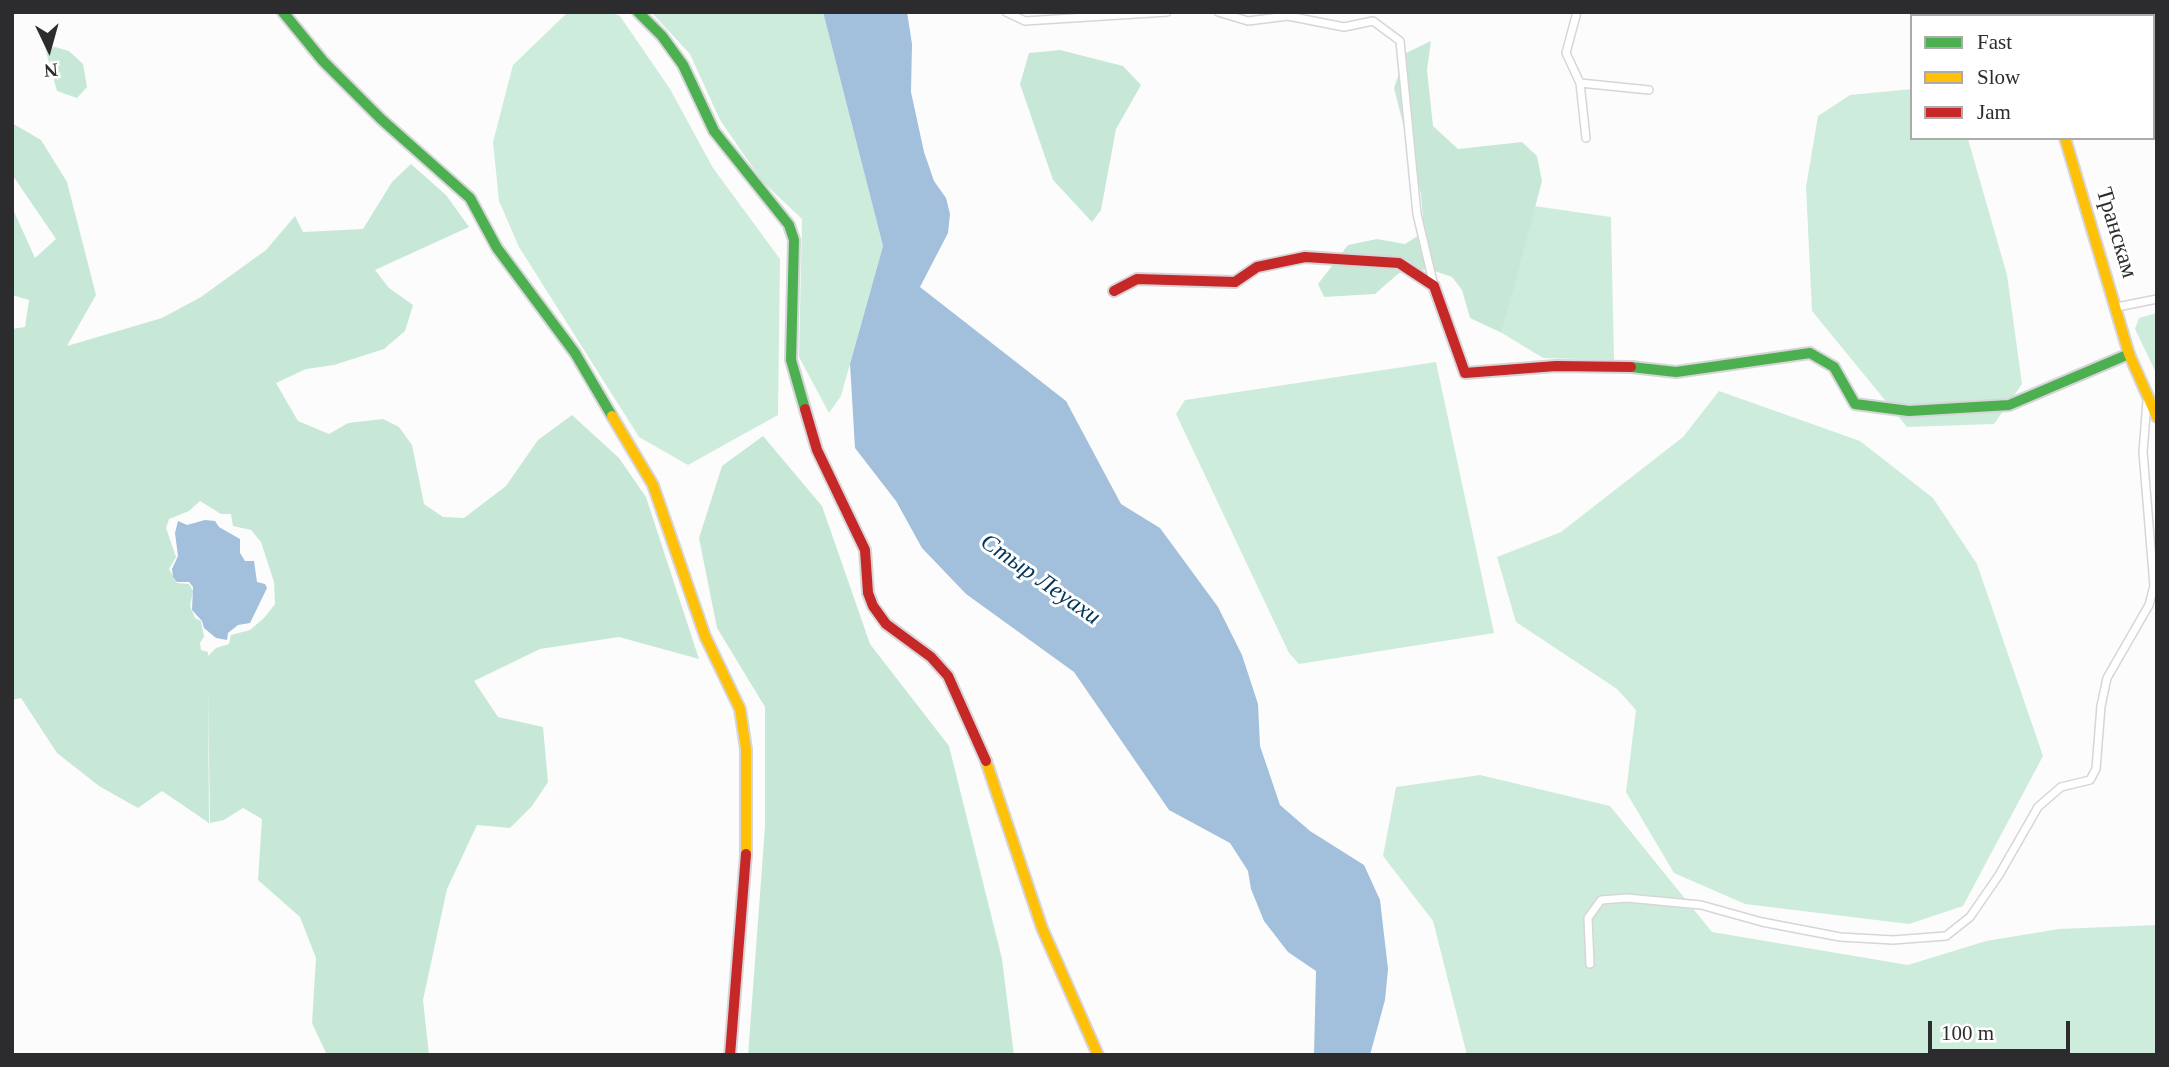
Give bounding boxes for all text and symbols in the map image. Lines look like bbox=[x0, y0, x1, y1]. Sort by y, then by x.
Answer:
north arrow bbox=[14, 14, 84, 84]
legend bbox=[1910, 14, 2155, 140]
text: Fast bbox=[1977, 30, 2012, 54]
text: N bbox=[43, 59, 59, 81]
text: Slow bbox=[1977, 65, 2020, 89]
text: Jam bbox=[1977, 100, 2011, 124]
street label: Транскам bbox=[2089, 185, 2143, 281]
water label: Стыр Леуахи bbox=[974, 528, 1106, 632]
scale bar bbox=[1931, 1007, 2073, 1052]
text: 100 m bbox=[1941, 1021, 1994, 1045]

